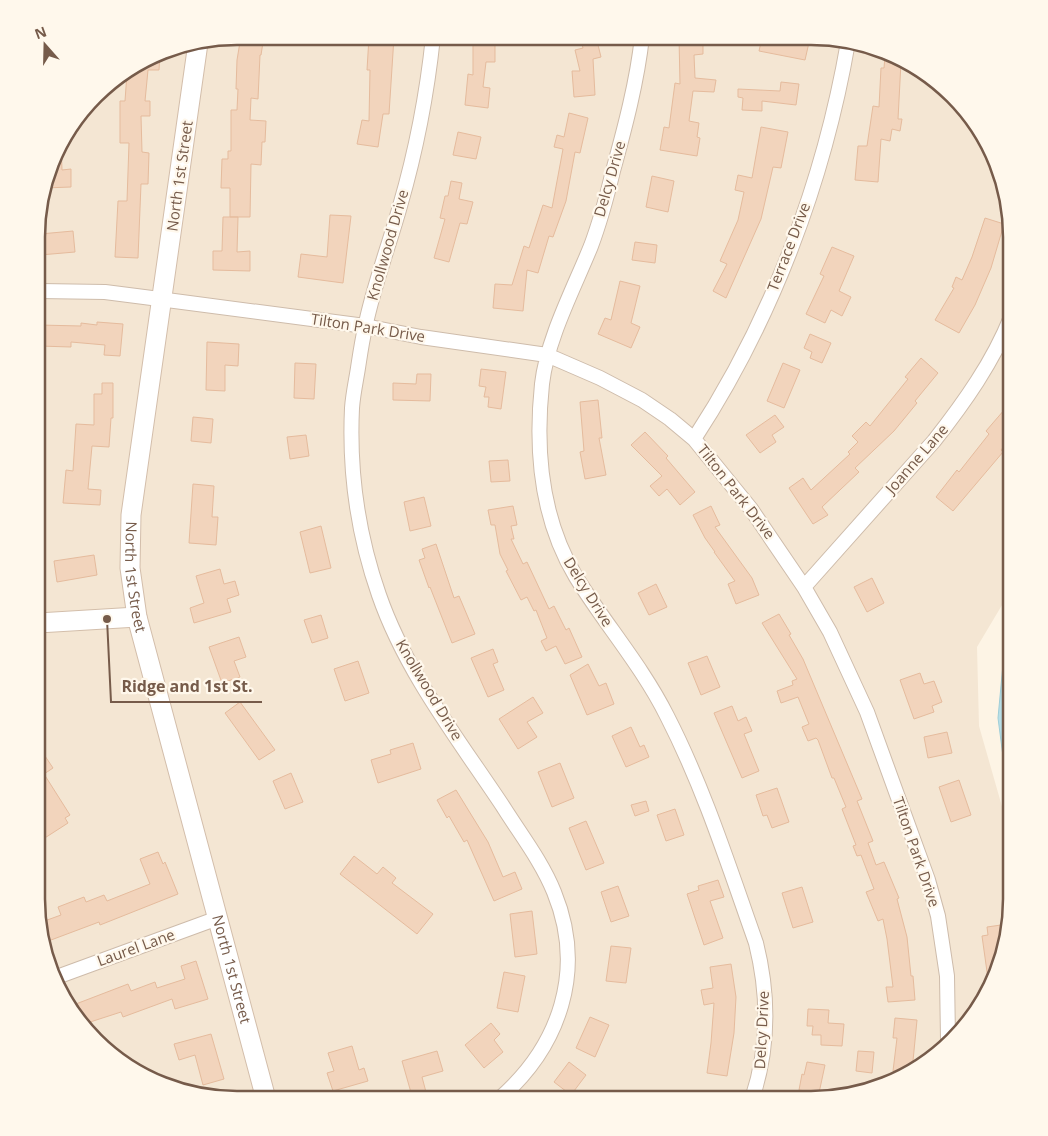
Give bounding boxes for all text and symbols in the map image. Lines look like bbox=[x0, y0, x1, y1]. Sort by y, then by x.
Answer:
north arrow bbox=[20, 20, 70, 70]
text: N bbox=[32, 21, 49, 43]
street label: North 1st Street bbox=[161, 119, 197, 233]
street label: Delcy Drive bbox=[589, 138, 629, 219]
street label: Knollwood Drive bbox=[362, 187, 412, 302]
street label: Terrace Drive bbox=[762, 199, 814, 294]
street label: Tilton Park Drive bbox=[310, 308, 427, 346]
street label: Joanne Lane bbox=[879, 419, 952, 499]
street label: Tilton Park Drive bbox=[693, 440, 780, 543]
street label: North 1st Street bbox=[121, 521, 152, 635]
street label: Delcy Drive bbox=[560, 553, 618, 630]
street label: Knollwood Drive bbox=[392, 635, 468, 744]
callout: Ridge and 1st St. bbox=[111, 671, 262, 702]
text: Ridge and 1st St. bbox=[121, 675, 253, 697]
street label: Tilton Park Drive bbox=[889, 794, 945, 909]
street label: North 1st Street bbox=[208, 912, 256, 1026]
street label: Laurel Lane bbox=[94, 924, 177, 970]
street label: Delcy Drive bbox=[749, 990, 773, 1070]

